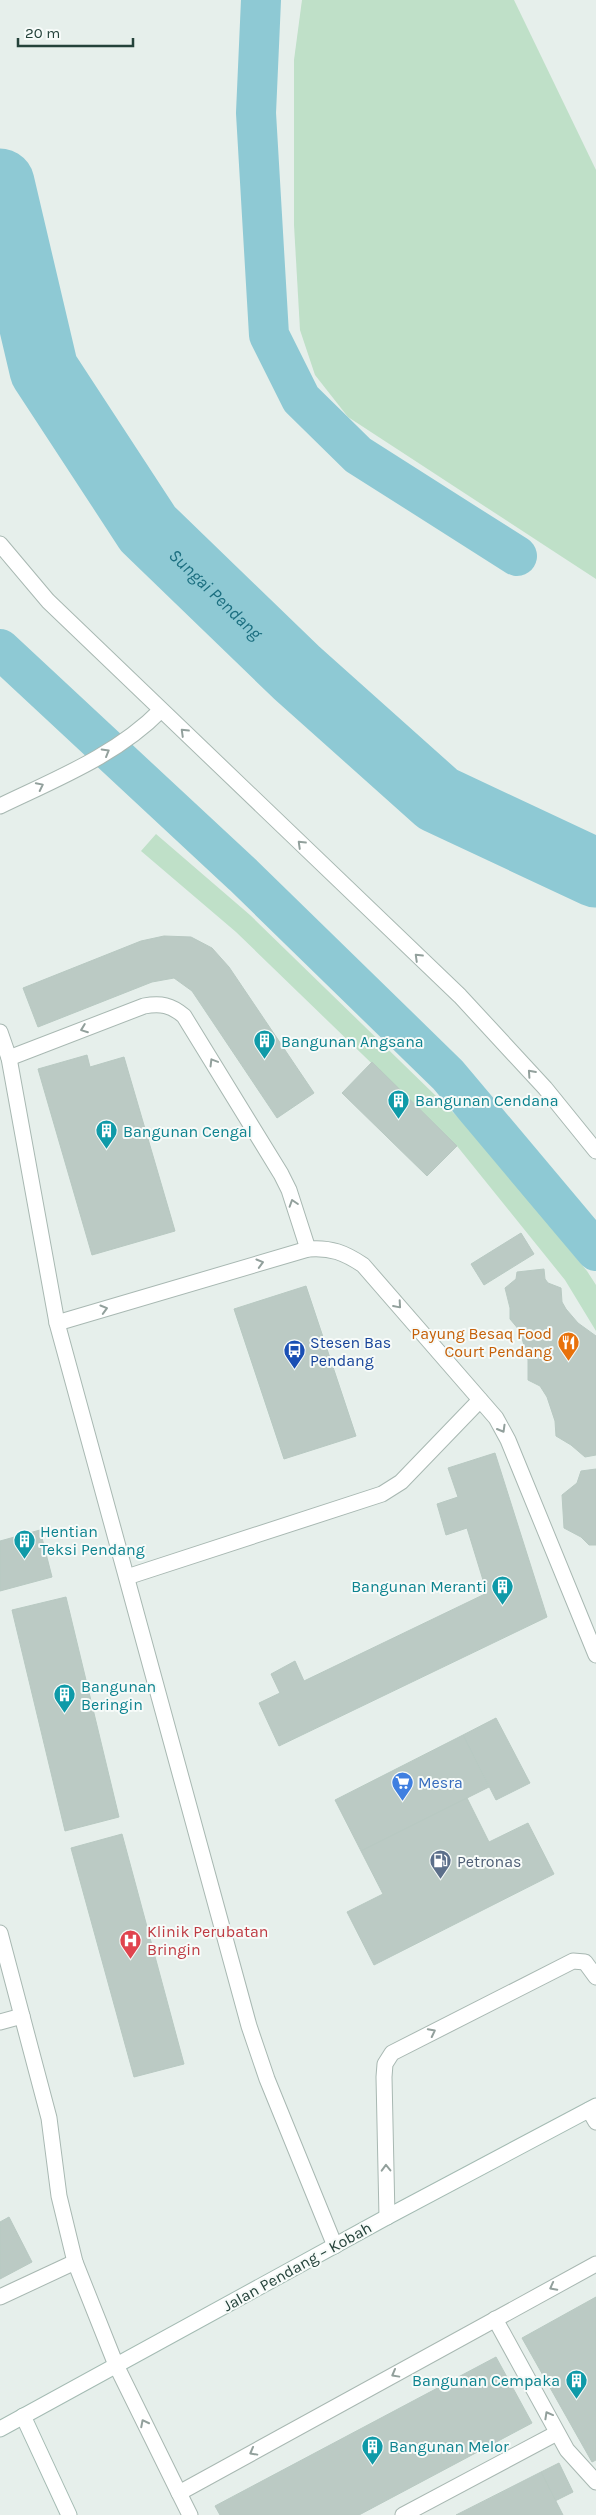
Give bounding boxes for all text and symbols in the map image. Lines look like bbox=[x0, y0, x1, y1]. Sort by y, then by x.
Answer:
scale bar bbox=[18, 15, 132, 47]
text: 20 m bbox=[25, 24, 60, 42]
water label: Sungai Pendang bbox=[164, 544, 267, 645]
one-way arrow bbox=[181, 729, 190, 738]
one-way arrow bbox=[101, 748, 110, 758]
one-way arrow bbox=[35, 782, 44, 792]
one-way arrow bbox=[298, 841, 307, 850]
one-way arrow bbox=[415, 954, 424, 963]
one-way arrow bbox=[80, 1023, 89, 1033]
building icon: Bangunan Angsana bbox=[253, 1029, 277, 1060]
place label: Bangunan Angsana bbox=[281, 1032, 424, 1051]
one-way arrow bbox=[209, 1058, 219, 1067]
one-way arrow bbox=[528, 1070, 537, 1079]
building icon: Bangunan Cendana bbox=[387, 1088, 411, 1119]
place label: Bangunan Cendana bbox=[415, 1091, 558, 1110]
building icon: Bangunan Cengal bbox=[95, 1119, 119, 1150]
place label: Bangunan Cengal bbox=[123, 1122, 252, 1141]
one-way arrow bbox=[289, 1199, 299, 1207]
one-way arrow bbox=[255, 1259, 264, 1269]
one-way arrow bbox=[392, 1300, 401, 1309]
one-way arrow bbox=[100, 1305, 108, 1315]
place label: Payung Besaq Food Court Pendang bbox=[411, 1324, 552, 1361]
restaurant icon: Payung Besaq Food Court Pendang bbox=[556, 1330, 580, 1361]
place label: Stesen Bas Pendang bbox=[310, 1333, 391, 1370]
bus stop icon: Stesen Bas Pendang bbox=[282, 1339, 306, 1370]
one-way arrow bbox=[496, 1424, 506, 1433]
place label: Hentian Teksi Pendang bbox=[40, 1522, 145, 1559]
building icon: Hentian Teksi Pendang bbox=[12, 1528, 36, 1559]
building icon: Bangunan Meranti bbox=[491, 1574, 515, 1605]
place label: Bangunan Meranti bbox=[351, 1577, 487, 1596]
place label: Bangunan Beringin bbox=[81, 1677, 156, 1714]
building icon: Bangunan Beringin bbox=[53, 1683, 77, 1714]
supermarket icon: Mesra bbox=[390, 1770, 414, 1801]
place label: Mesra bbox=[418, 1773, 463, 1792]
fuel station icon: Petronas bbox=[429, 1849, 453, 1880]
place label: Petronas bbox=[457, 1852, 522, 1871]
place label: Klinik Perubatan Bringin bbox=[147, 1922, 269, 1959]
hospital icon: Klinik Perubatan Bringin bbox=[119, 1928, 143, 1959]
one-way arrow bbox=[427, 2028, 436, 2038]
one-way arrow bbox=[381, 2164, 391, 2172]
street label: Jalan Pendang – Kobah bbox=[219, 2218, 375, 2315]
one-way arrow bbox=[549, 2281, 558, 2291]
one-way arrow bbox=[392, 2367, 401, 2377]
building icon: Bangunan Cempaka bbox=[564, 2368, 588, 2399]
place label: Bangunan Cempaka bbox=[412, 2371, 560, 2390]
one-way arrow bbox=[544, 2411, 554, 2420]
one-way arrow bbox=[141, 2419, 151, 2428]
building icon: Bangunan Melor bbox=[361, 2434, 385, 2465]
place label: Bangunan Melor bbox=[389, 2437, 509, 2456]
one-way arrow bbox=[249, 2446, 258, 2456]

